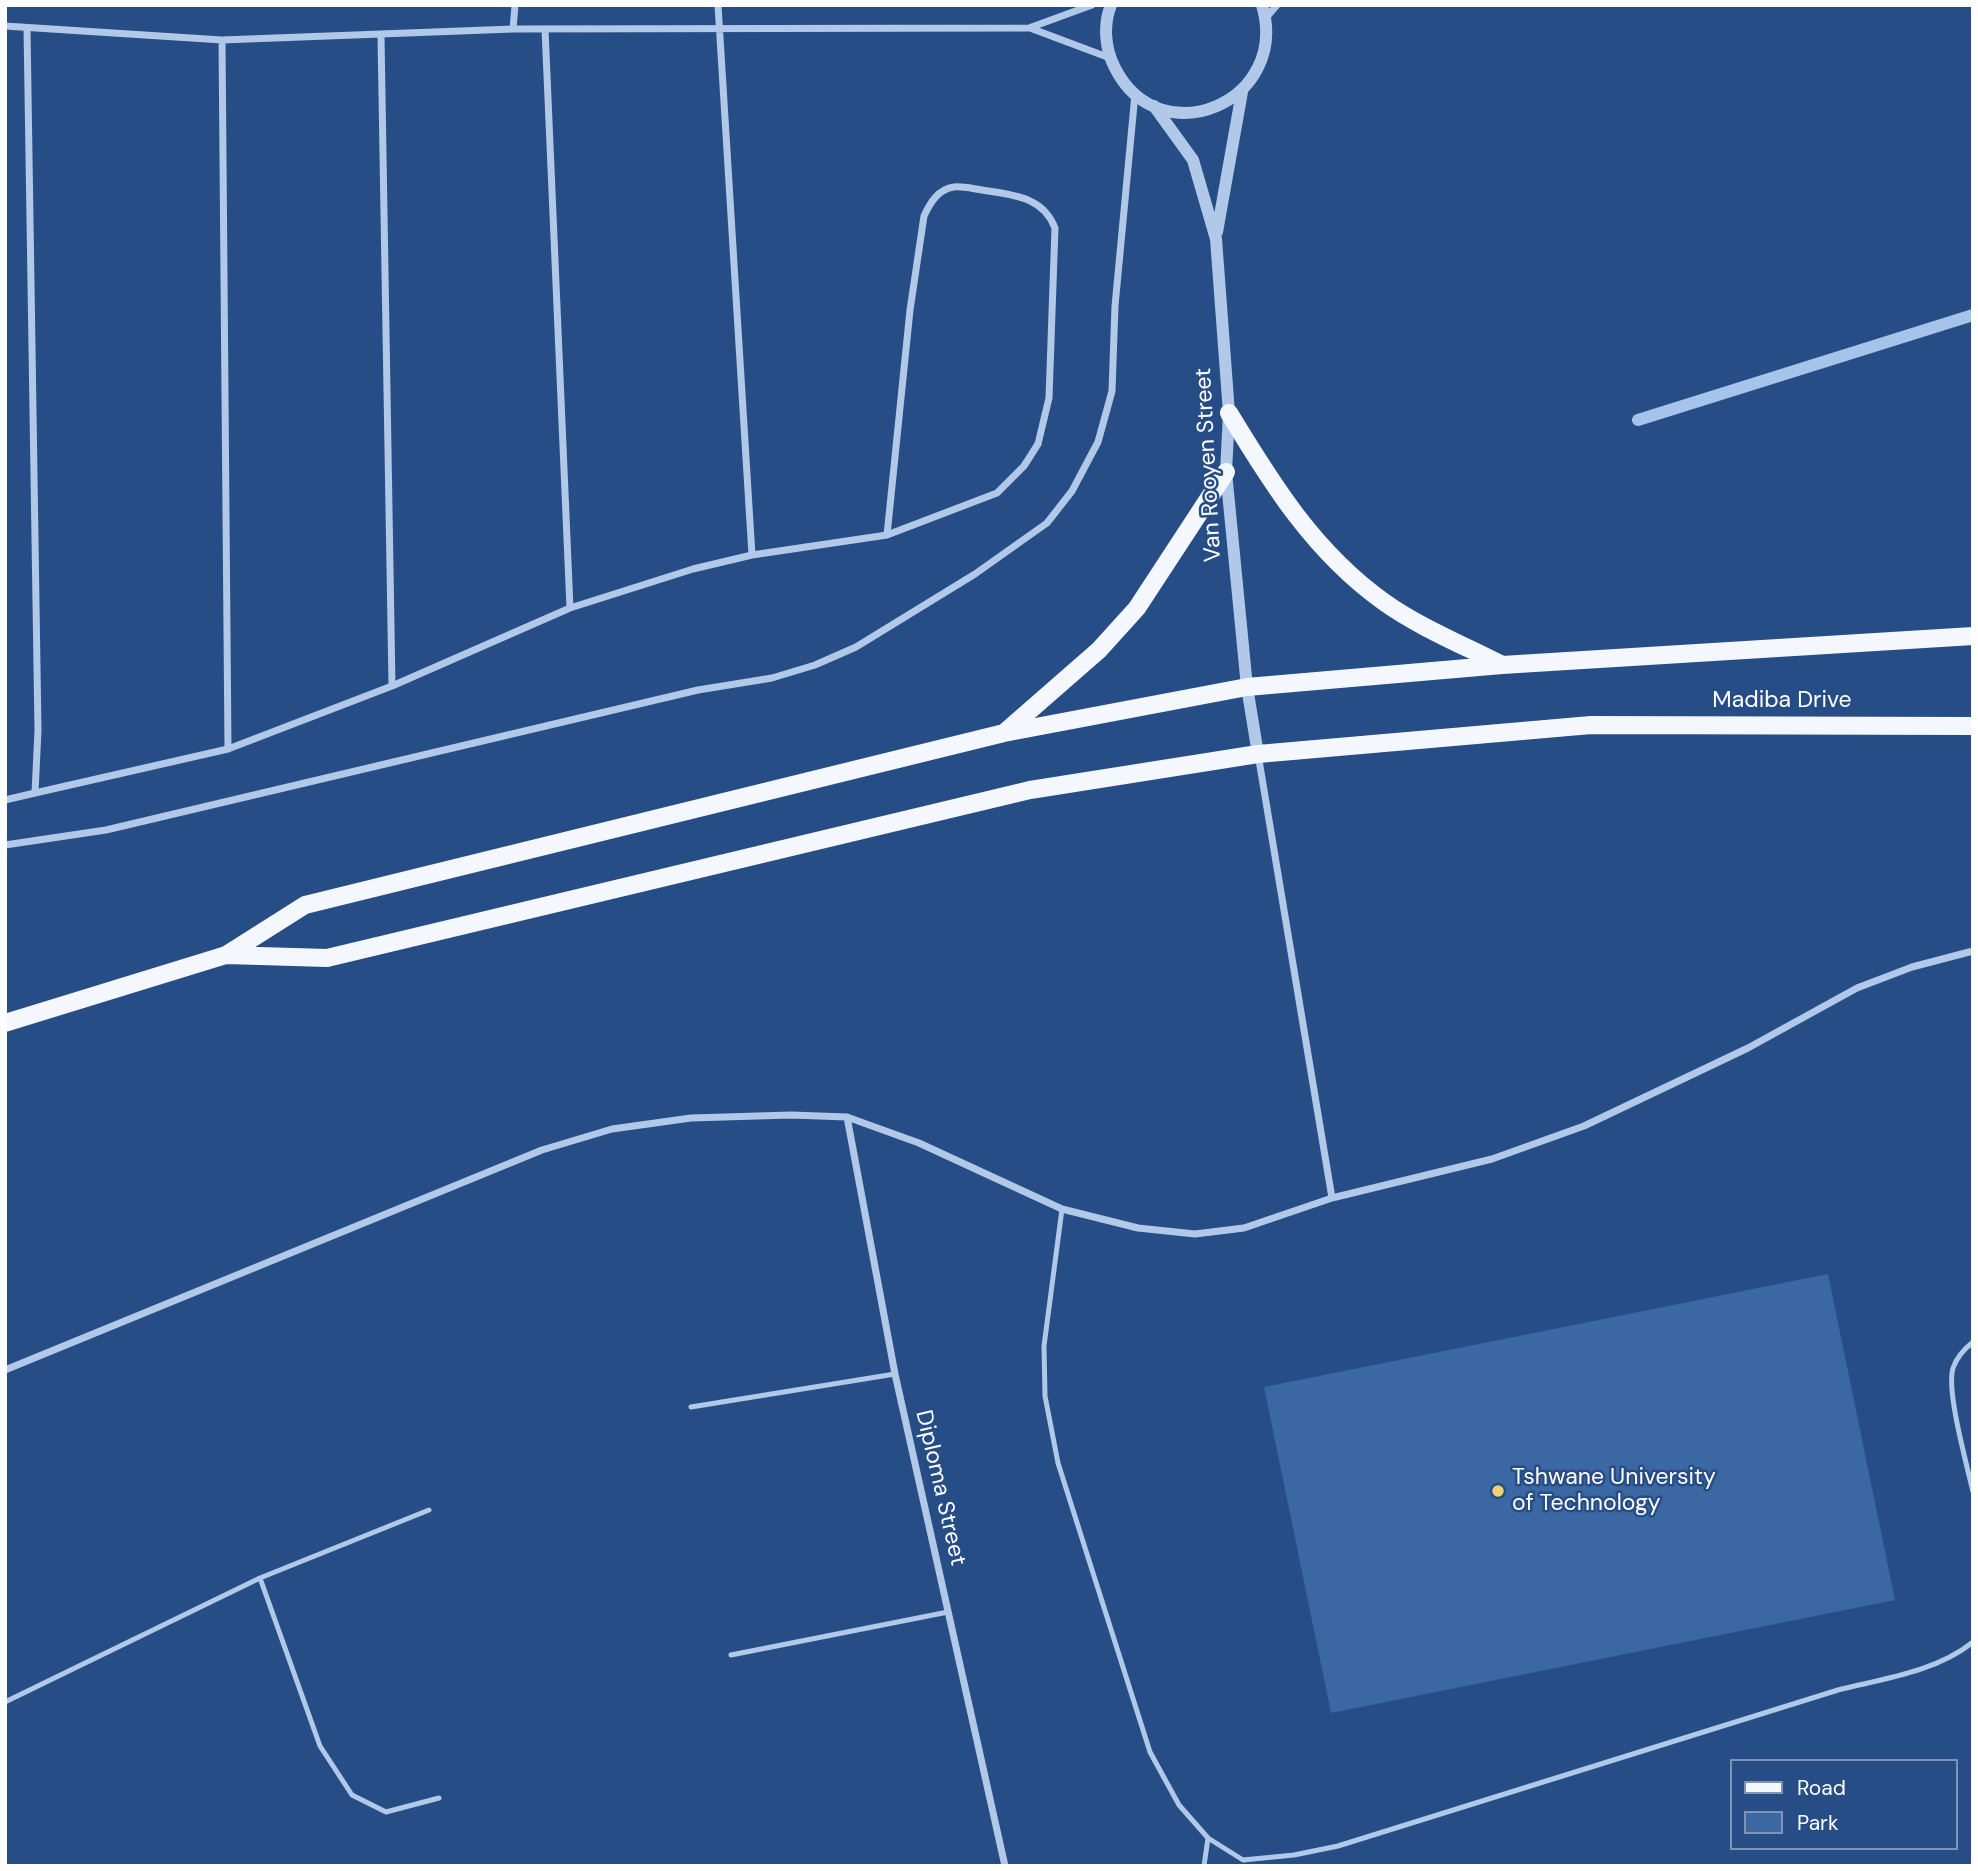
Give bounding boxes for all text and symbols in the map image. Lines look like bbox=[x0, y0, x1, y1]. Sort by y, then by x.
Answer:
street label: Van Rooyen Street bbox=[1190, 367, 1228, 563]
street label: Madiba Drive bbox=[1712, 687, 1852, 715]
street label: Diploma Street bbox=[909, 1408, 971, 1568]
place label: Tshwane University of Technology bbox=[1512, 1464, 1716, 1518]
marker: Tshwane University of Technology bbox=[1490, 1483, 1506, 1499]
legend bbox=[1730, 1759, 1957, 1850]
text: Road bbox=[1797, 1774, 1846, 1802]
text: Park bbox=[1797, 1809, 1838, 1837]

